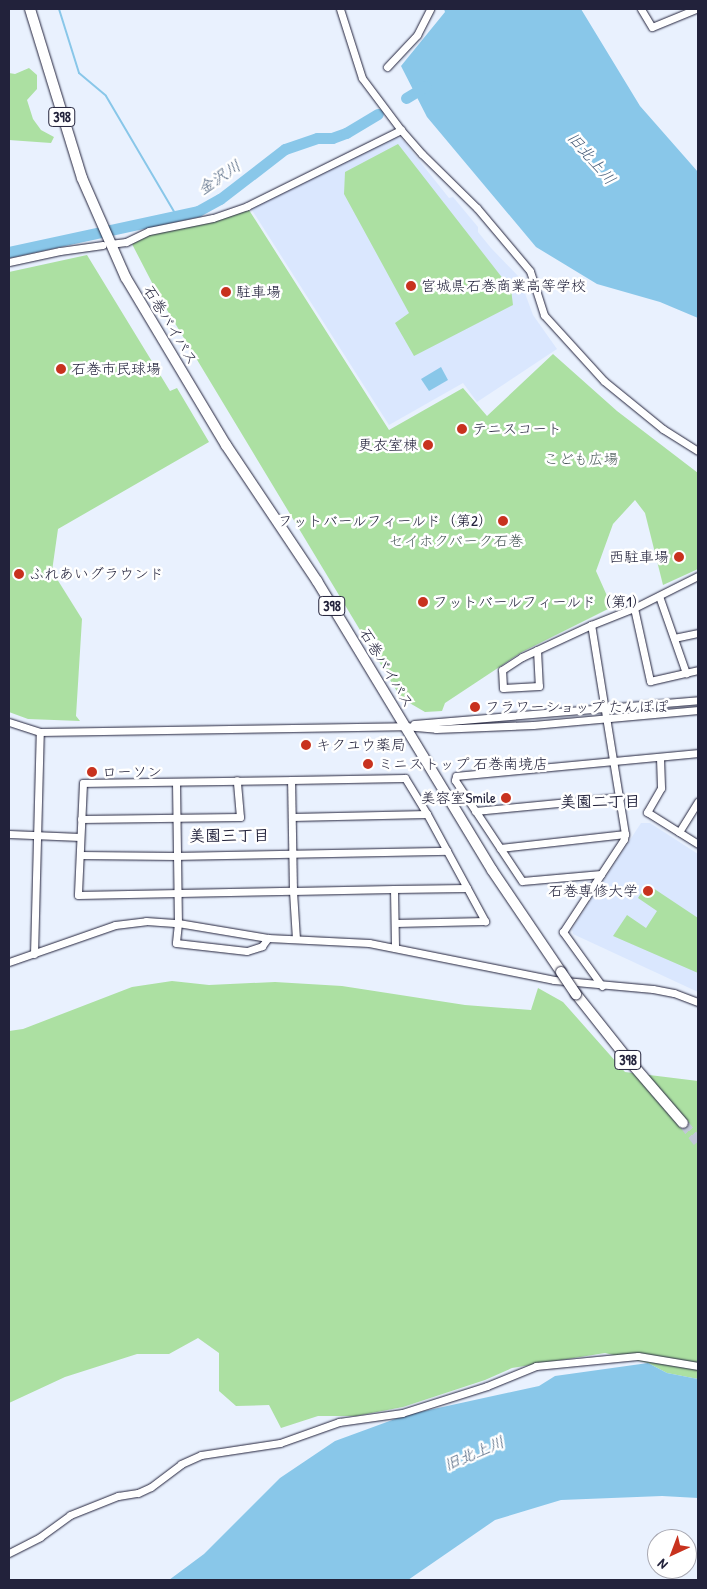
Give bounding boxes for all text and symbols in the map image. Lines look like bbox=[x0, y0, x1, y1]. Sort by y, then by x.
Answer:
road number: 398 bbox=[48, 105, 76, 128]
water label: 旧北上川 bbox=[564, 128, 620, 188]
water label: 金沢川 bbox=[194, 156, 244, 198]
place label: 宮城県石巻商業高等学校 bbox=[421, 277, 586, 295]
marker: 宮城県石巻商業高等学校 bbox=[405, 280, 417, 292]
street label: 石巻バイパス bbox=[140, 282, 202, 368]
place label: 駐車場 bbox=[236, 283, 281, 301]
marker: 駐車場 bbox=[220, 286, 232, 298]
place label: 石巻市民球場 bbox=[71, 360, 161, 378]
marker: 石巻市民球場 bbox=[55, 363, 67, 375]
place label: テニスコート bbox=[472, 420, 562, 438]
marker: テニスコート bbox=[456, 423, 468, 435]
place label: 更衣室棟 bbox=[358, 436, 418, 454]
marker: 更衣室棟 bbox=[422, 439, 434, 451]
park label: こども広場 bbox=[544, 450, 618, 468]
place label: フットバールフィールド（第2） bbox=[276, 512, 493, 530]
marker: フットバールフィールド（第2） bbox=[497, 515, 509, 527]
park label: セイホクパーク石巻 bbox=[389, 532, 523, 550]
place label: 西駐車場 bbox=[609, 548, 669, 566]
marker: 西駐車場 bbox=[673, 551, 685, 563]
place label: ふれあいグラウンド bbox=[29, 565, 164, 583]
marker: ふれあいグラウンド bbox=[13, 568, 25, 580]
place label: フットバールフィールド（第1） bbox=[433, 593, 648, 611]
road number: 398 bbox=[318, 594, 346, 618]
marker: フットバールフィールド（第1） bbox=[417, 596, 429, 608]
street label: 石巻バイパス bbox=[356, 625, 418, 711]
place label: フラワーショップ たんぽぽ bbox=[485, 698, 668, 716]
marker: フラワーショップ たんぽぽ bbox=[469, 701, 481, 713]
place label: キクユウ薬局 bbox=[316, 736, 406, 754]
marker: キクユウ薬局 bbox=[300, 739, 312, 751]
place label: ミニストップ 石巻南境店 bbox=[378, 755, 546, 773]
marker: ミニストップ 石巻南境店 bbox=[362, 758, 374, 770]
place label: ローソン bbox=[102, 763, 162, 781]
marker: ローソン bbox=[86, 766, 98, 778]
place label: 美容室Smile bbox=[421, 789, 496, 807]
district label: 美園二丁目 bbox=[560, 791, 640, 811]
marker: 美容室Smile bbox=[500, 792, 512, 804]
district label: 美園三丁目 bbox=[189, 825, 269, 845]
place label: 石巻専修大学 bbox=[548, 882, 638, 900]
marker: 石巻専修大学 bbox=[642, 885, 654, 897]
road number: 398 bbox=[614, 1048, 642, 1072]
water label: 旧北上川 bbox=[441, 1432, 507, 1474]
north arrow bbox=[647, 1529, 697, 1579]
text: N bbox=[653, 1555, 671, 1574]

